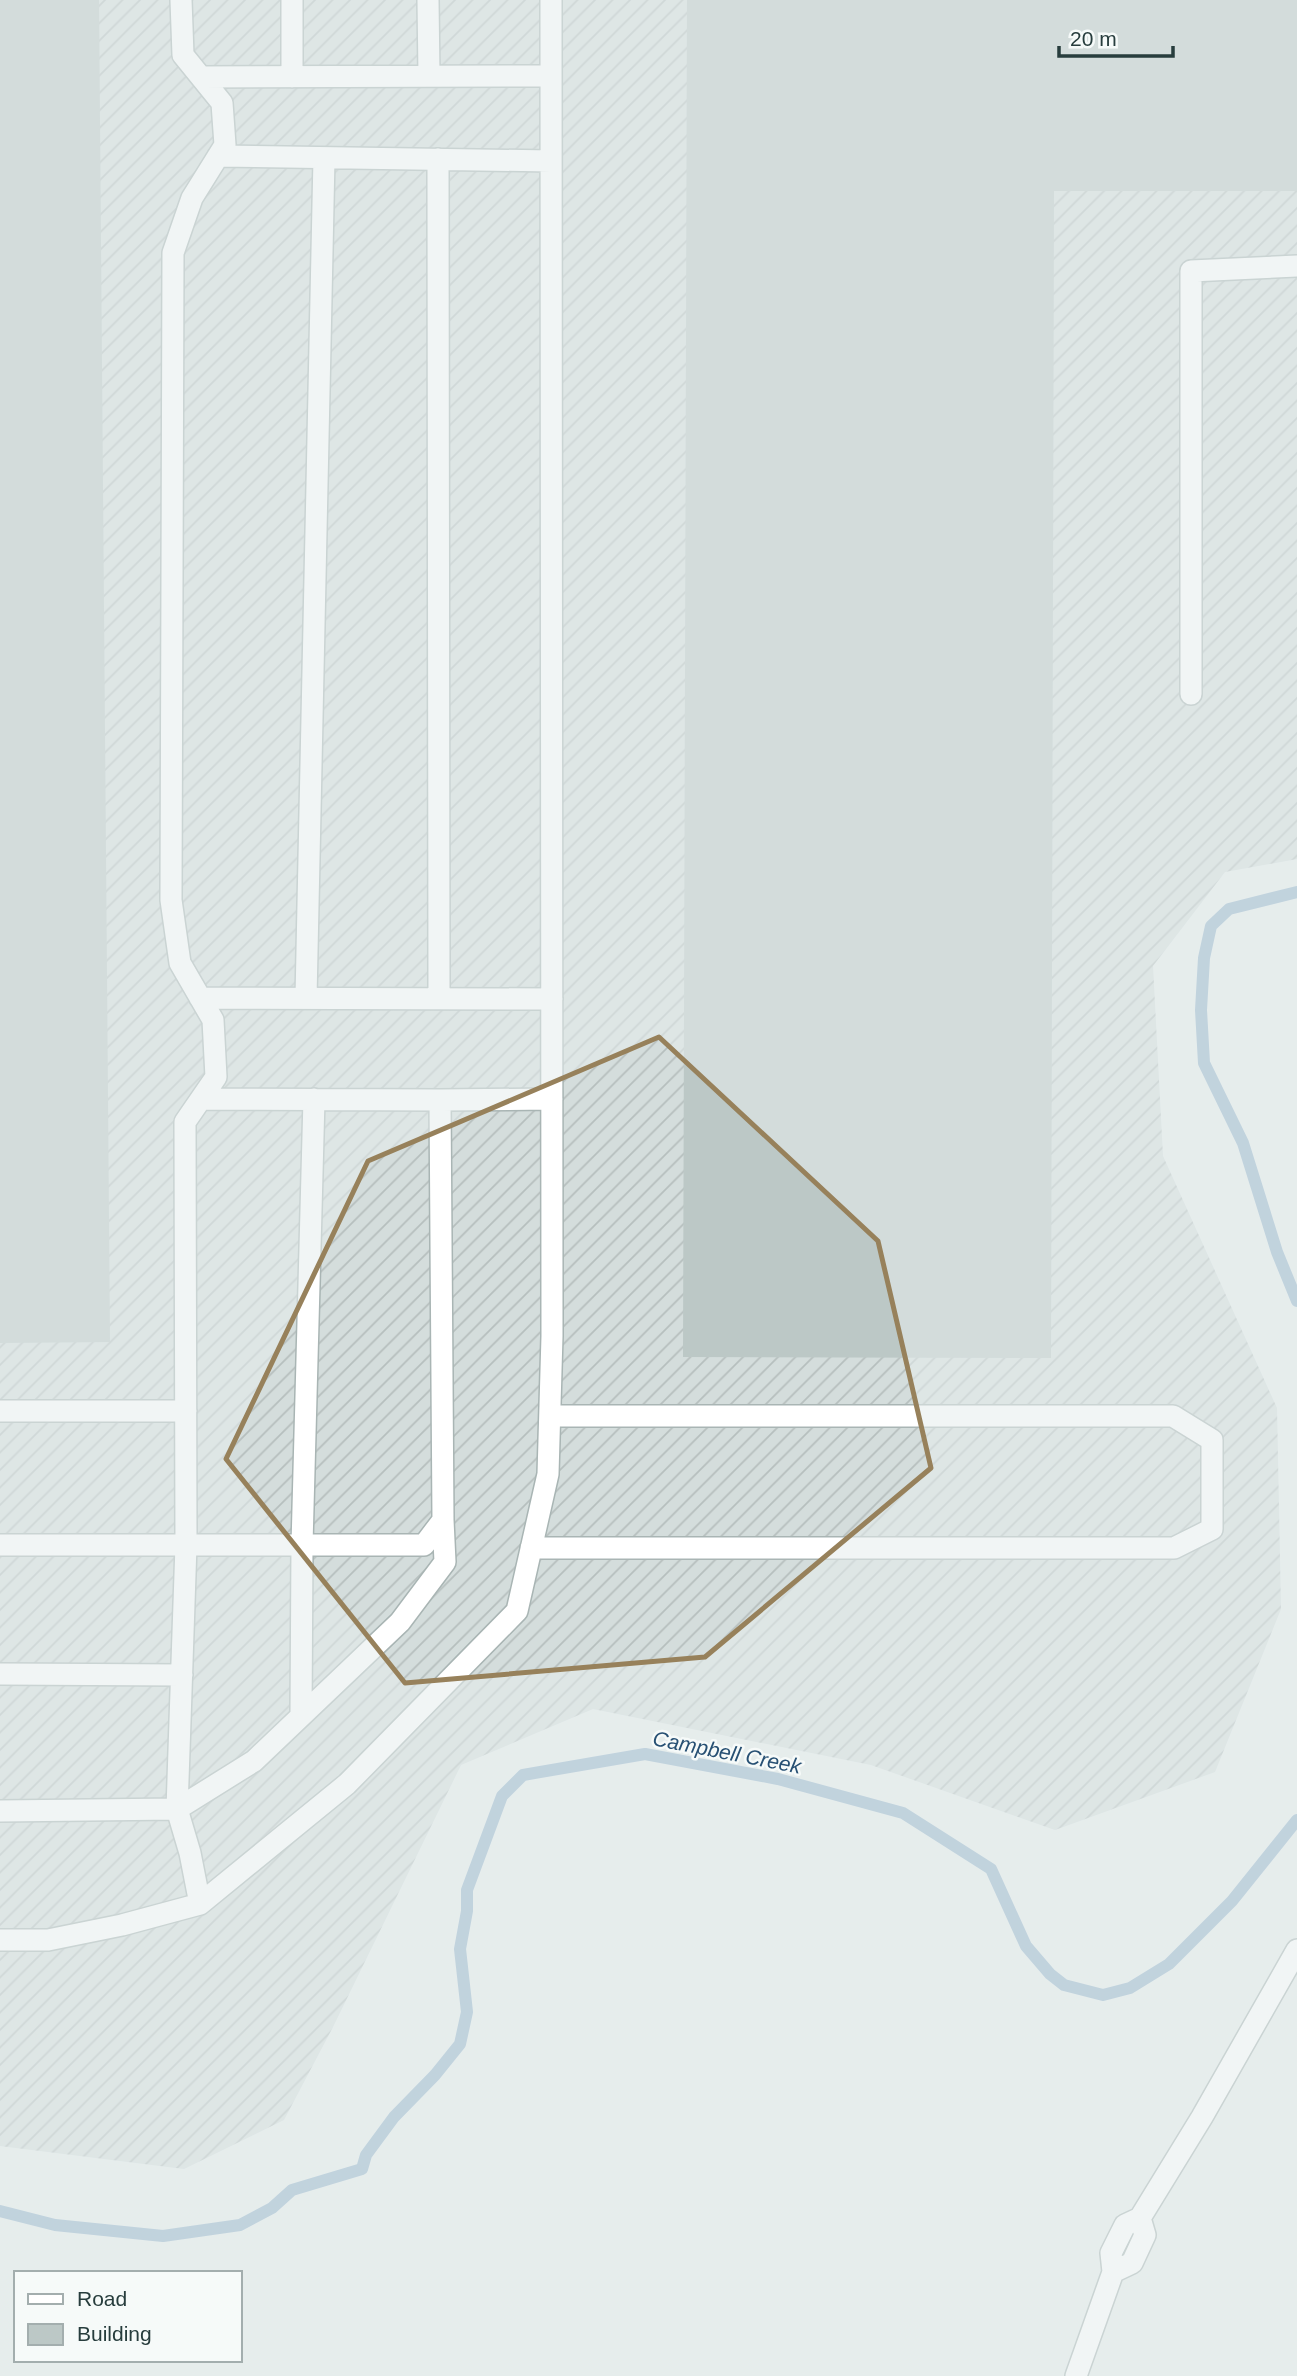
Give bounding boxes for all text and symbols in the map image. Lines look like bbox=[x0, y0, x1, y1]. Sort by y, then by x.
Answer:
scale bar bbox=[1059, 14, 1173, 58]
text: 20 m bbox=[1070, 27, 1117, 50]
water label: Campbell Creek bbox=[651, 1726, 805, 1778]
legend bbox=[14, 2271, 242, 2362]
text: Road bbox=[77, 2287, 127, 2310]
text: Building bbox=[77, 2322, 152, 2345]

